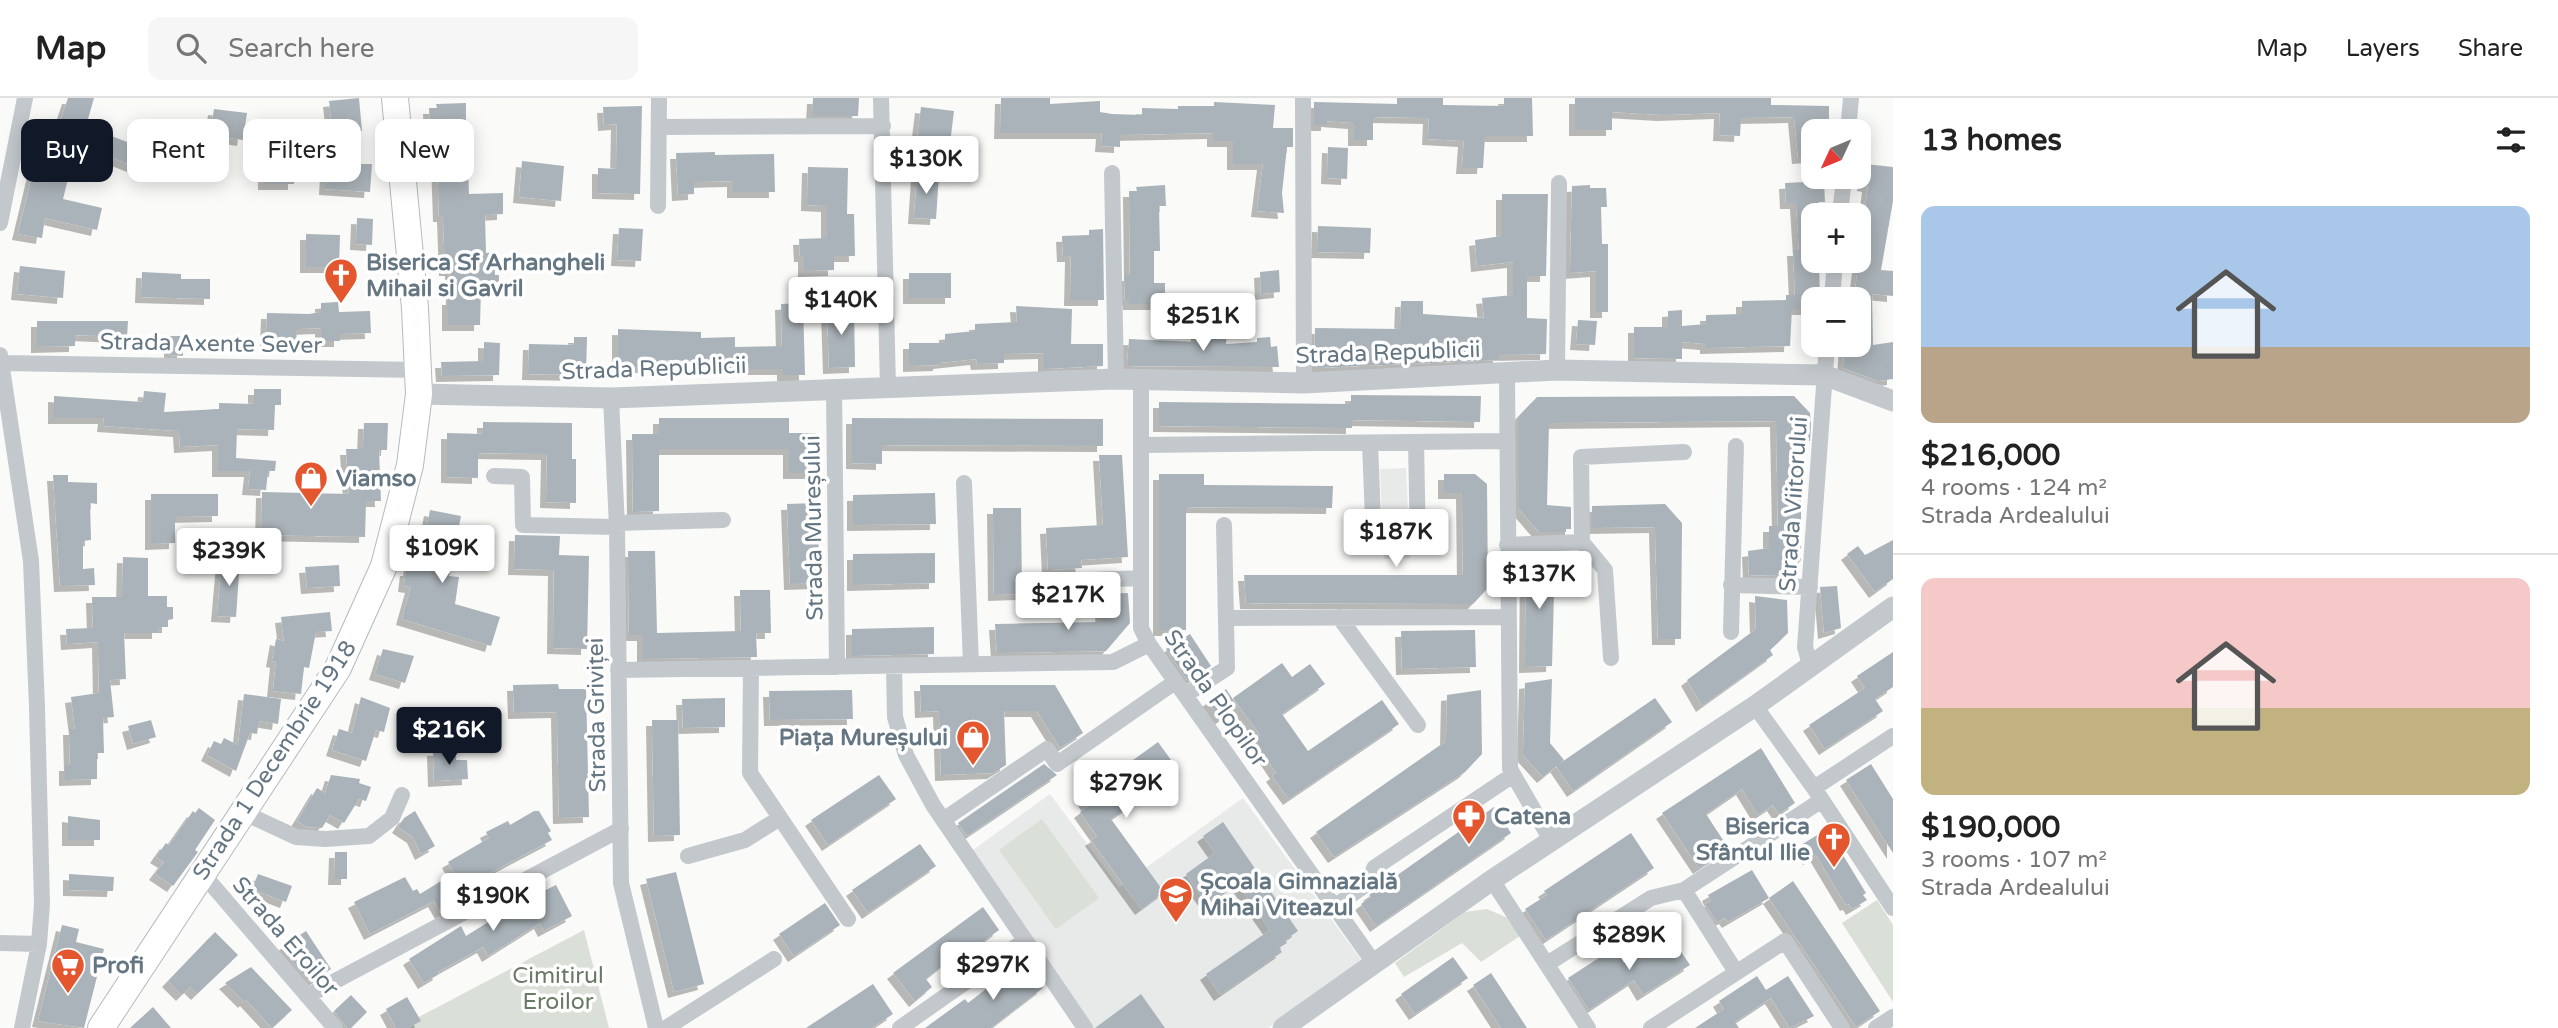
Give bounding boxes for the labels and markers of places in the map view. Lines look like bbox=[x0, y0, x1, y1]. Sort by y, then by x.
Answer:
pin: $130K bbox=[877, 136, 975, 196]
place label: Biserica Sf Arhangheli Mihail si Gavril bbox=[366, 249, 605, 303]
church icon: Biserica Sf Arhangheli Mihail si Gavril bbox=[322, 256, 360, 305]
pin: $140K bbox=[792, 278, 890, 337]
pin: $251K bbox=[1154, 294, 1252, 353]
shop icon: Viamso bbox=[292, 459, 330, 508]
place label: Viamso bbox=[336, 465, 417, 493]
pin: $187K bbox=[1347, 510, 1445, 569]
pin: $109K bbox=[393, 526, 491, 585]
pin: $239K bbox=[180, 528, 278, 588]
pin: $137K bbox=[1490, 552, 1588, 611]
pin: $217K bbox=[1019, 573, 1117, 632]
pin: $216K bbox=[400, 708, 498, 767]
shop icon: Piața Mureșului bbox=[954, 718, 992, 767]
place label: Piața Mureșului bbox=[779, 724, 948, 752]
pin: $279K bbox=[1077, 760, 1175, 820]
pharmacy icon: Catena bbox=[1450, 797, 1488, 846]
place label: Catena bbox=[1494, 803, 1571, 831]
place label: Biserica Sfântul Ilie bbox=[1696, 813, 1810, 867]
church icon: Biserica Sfântul Ilie bbox=[1815, 820, 1853, 869]
place label: Școala Gimnazială Mihai Viteazul bbox=[1200, 868, 1398, 922]
pin: $190K bbox=[444, 874, 542, 933]
school or university icon: Școala Gimnazială Mihai Viteazul bbox=[1157, 875, 1195, 924]
pin: $289K bbox=[1580, 912, 1678, 972]
pin: $297K bbox=[944, 942, 1042, 1002]
supermarket icon: Profi bbox=[49, 946, 87, 995]
place label: Profi bbox=[92, 952, 144, 980]

